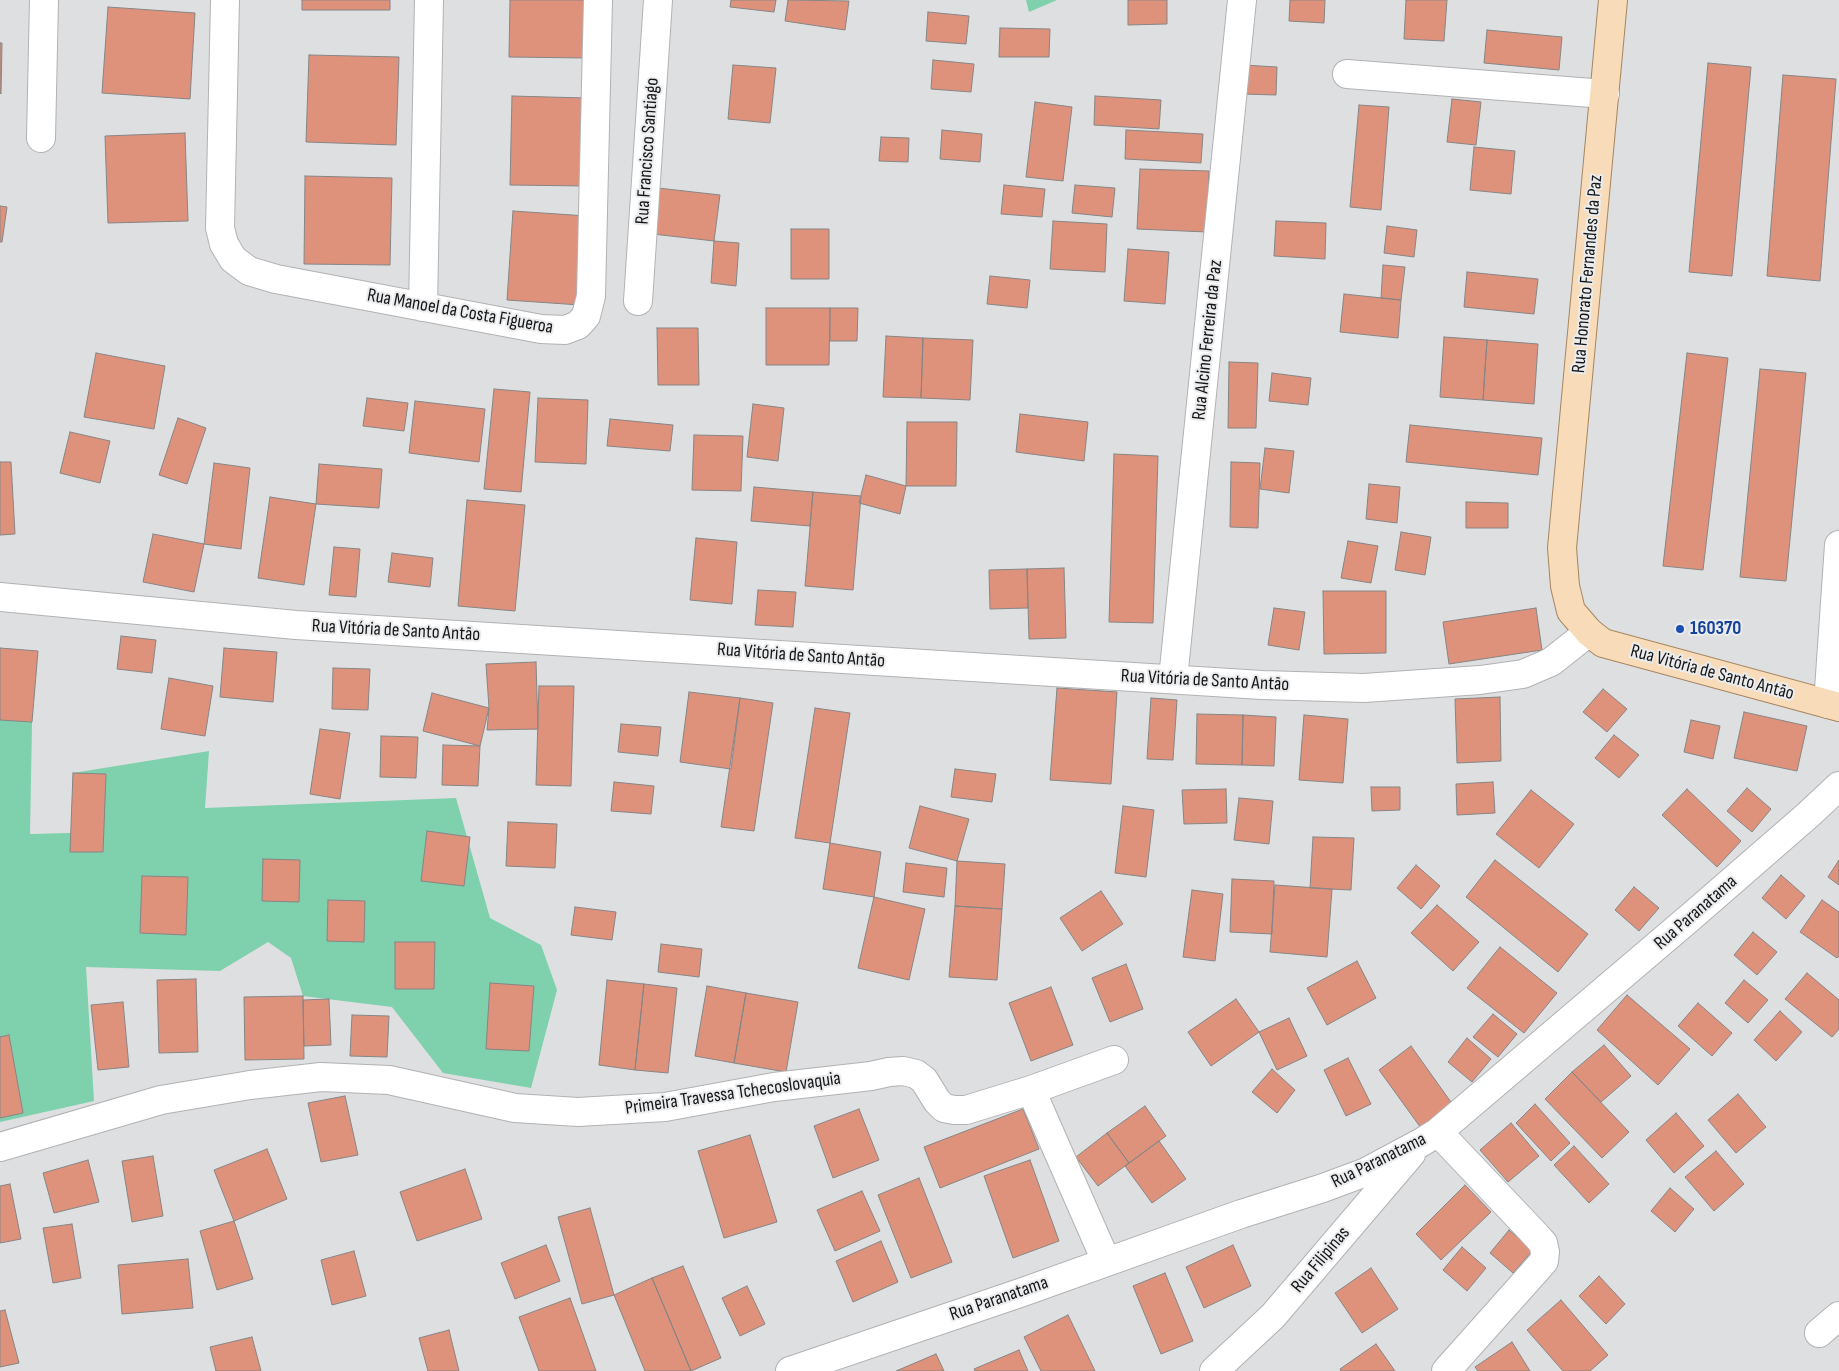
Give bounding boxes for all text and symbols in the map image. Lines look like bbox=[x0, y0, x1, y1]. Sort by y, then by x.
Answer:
street label: Rua Francisco Santiago bbox=[632, 77, 664, 225]
street label: Rua Honorato Fernandes da Paz bbox=[1568, 174, 1608, 374]
street label: Rua Alcino Ferreira da Paz bbox=[1188, 259, 1228, 421]
street label: Rua Manoel da Costa Figueroa bbox=[365, 284, 555, 340]
street label: Rua Vitória de Santo Antão bbox=[311, 615, 481, 647]
place label: 160370 bbox=[1690, 618, 1741, 640]
marker: 160370 bbox=[1674, 623, 1686, 635]
street label: Rua Vitória de Santo Antão bbox=[716, 639, 886, 673]
street label: Rua Vitória de Santo Antão bbox=[1628, 640, 1796, 706]
street label: Rua Vitória de Santo Antão bbox=[1120, 665, 1290, 697]
street label: Rua Paranatama bbox=[1650, 871, 1742, 955]
street label: Primeira Travessa Tchecoslovaquia bbox=[624, 1068, 842, 1120]
street label: Rua Paranatama bbox=[1328, 1128, 1430, 1194]
street label: Rua Filipinas bbox=[1287, 1222, 1355, 1298]
street label: Rua Paranatama bbox=[947, 1272, 1051, 1326]

